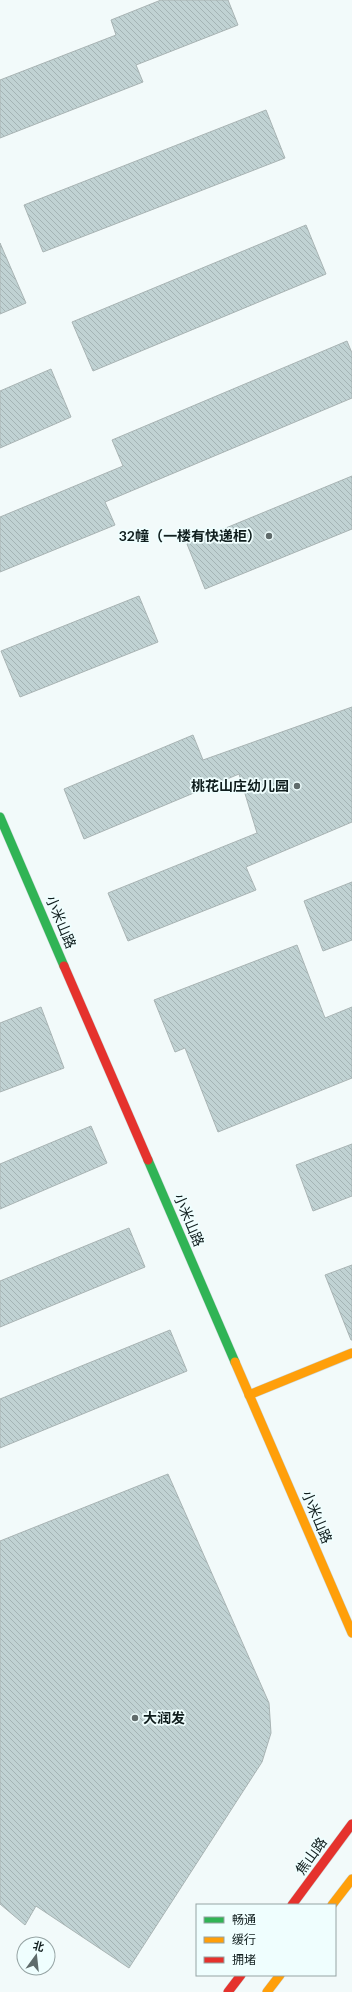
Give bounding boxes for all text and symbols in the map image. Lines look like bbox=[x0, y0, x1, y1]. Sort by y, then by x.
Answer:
place label: 32幢（一楼有快递柜） bbox=[119, 527, 261, 544]
marker: 32幢（一楼有快递柜） bbox=[264, 531, 274, 541]
place label: 桃花山庄幼儿园 bbox=[191, 777, 289, 794]
marker: 桃花山庄幼儿园 bbox=[292, 781, 302, 791]
street label: 小米山路 bbox=[43, 893, 80, 951]
street label: 小米山路 bbox=[171, 1191, 208, 1249]
street label: 小米山路 bbox=[299, 1488, 336, 1546]
place label: 大润发 bbox=[143, 1709, 185, 1726]
marker: 大润发 bbox=[130, 1713, 140, 1723]
street label: 焦山路 bbox=[291, 1834, 330, 1878]
legend bbox=[196, 1904, 336, 1976]
text: 畅通 bbox=[232, 1912, 256, 1927]
text: 缓行 bbox=[232, 1932, 256, 1947]
north arrow bbox=[16, 1936, 56, 1976]
text: 北 bbox=[32, 1938, 46, 1954]
text: 拥堵 bbox=[232, 1952, 256, 1967]

